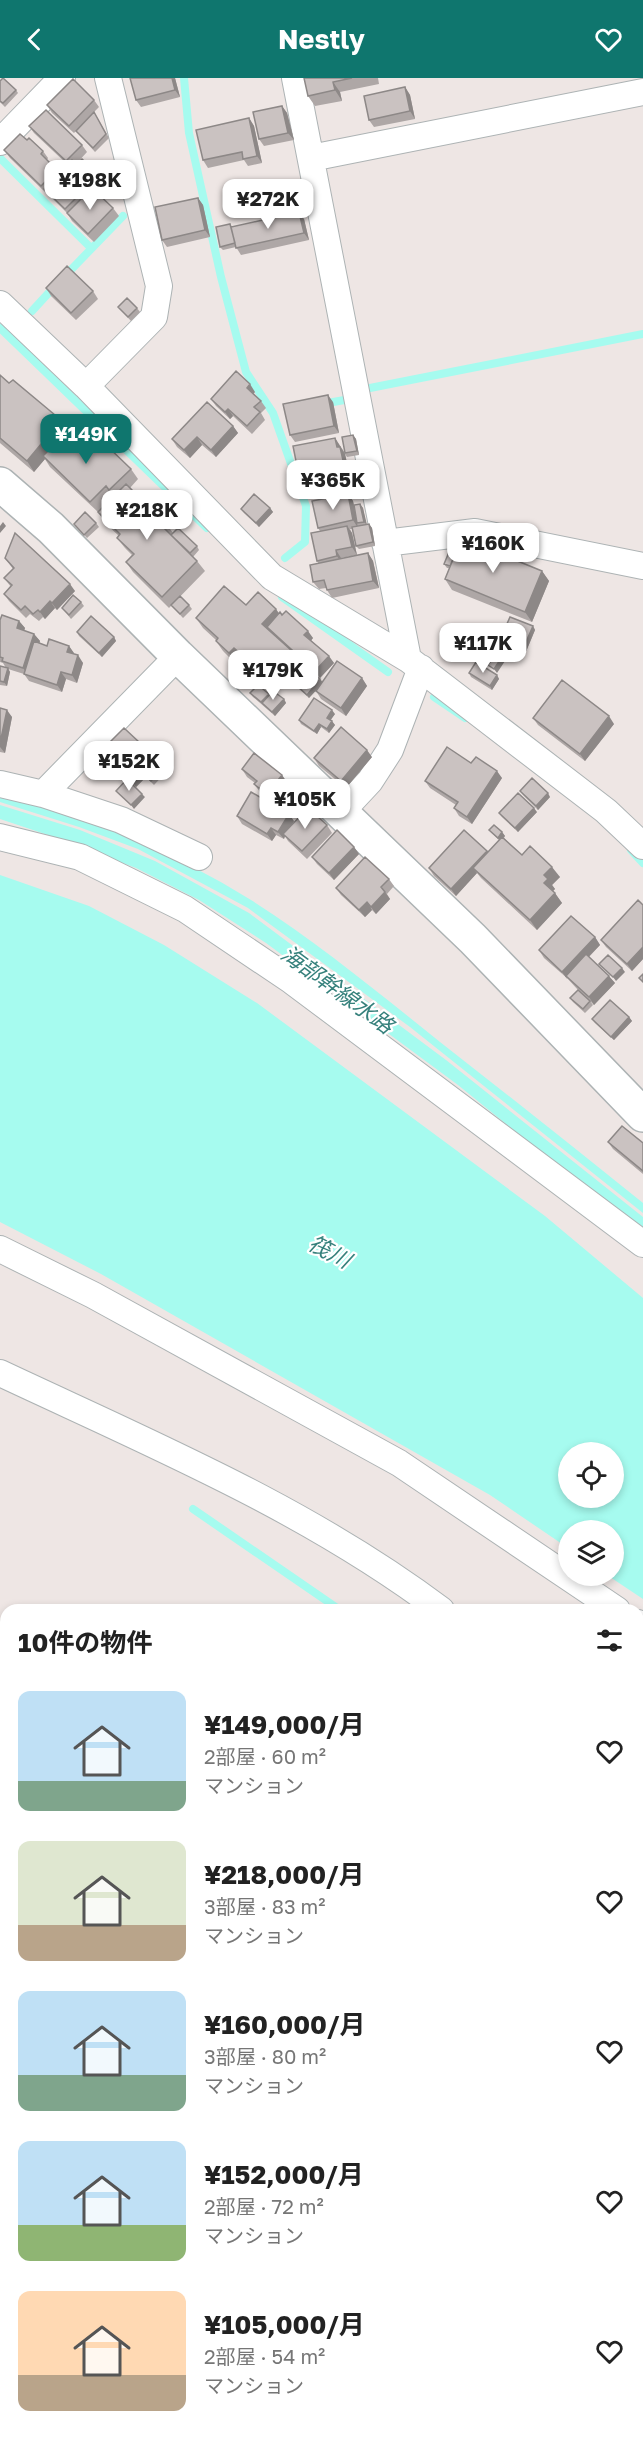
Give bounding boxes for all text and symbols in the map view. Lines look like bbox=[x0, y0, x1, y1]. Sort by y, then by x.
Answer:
icon: back bbox=[18, 23, 51, 56]
text: Nestly bbox=[278, 23, 365, 55]
icon: heart bbox=[592, 23, 625, 56]
pin: ¥198K bbox=[48, 160, 132, 211]
text: ¥198K bbox=[58, 167, 122, 191]
pin: ¥272K bbox=[226, 179, 310, 230]
text: ¥272K bbox=[237, 186, 300, 210]
pin: ¥149K bbox=[44, 414, 128, 465]
text: ¥149K bbox=[54, 421, 118, 445]
pin: ¥365K bbox=[291, 460, 375, 511]
text: ¥365K bbox=[301, 467, 365, 491]
pin: ¥218K bbox=[105, 490, 189, 541]
text: ¥218K bbox=[116, 497, 179, 521]
pin: ¥160K bbox=[451, 523, 535, 574]
text: ¥160K bbox=[461, 530, 525, 554]
pin: ¥117K bbox=[441, 623, 525, 674]
text: ¥117K bbox=[453, 630, 513, 654]
pin: ¥179K bbox=[231, 650, 315, 701]
text: ¥179K bbox=[242, 657, 304, 681]
pin: ¥152K bbox=[87, 741, 171, 792]
text: ¥152K bbox=[98, 748, 160, 772]
pin: ¥105K bbox=[263, 779, 347, 830]
text: ¥105K bbox=[273, 786, 337, 810]
water label: 海部幹線水路 bbox=[277, 939, 401, 1040]
water label: 筏川 bbox=[304, 1229, 358, 1274]
map controls bbox=[558, 1442, 624, 1586]
button: locate bbox=[558, 1442, 624, 1508]
button: layers bbox=[558, 1520, 624, 1586]
icon: filters bbox=[593, 1624, 626, 1657]
text: 10件の物件 bbox=[18, 1627, 152, 1658]
text: ¥149,000/月 bbox=[204, 1709, 365, 1740]
icon: home bbox=[66, 1715, 138, 1787]
icon: heart bbox=[593, 1735, 626, 1768]
text: 2部屋 · 60 m² bbox=[204, 1744, 326, 1768]
text: マンション bbox=[204, 1773, 304, 1797]
text: ¥218,000/月 bbox=[204, 1859, 365, 1890]
icon: home bbox=[66, 1865, 138, 1937]
icon: heart bbox=[593, 1885, 626, 1918]
text: 3部屋 · 83 m² bbox=[204, 1894, 326, 1918]
text: マンション bbox=[204, 1923, 304, 1947]
text: ¥160,000/月 bbox=[204, 2009, 365, 2040]
icon: home bbox=[66, 2015, 138, 2087]
icon: heart bbox=[593, 2035, 626, 2068]
text: 3部屋 · 80 m² bbox=[204, 2044, 326, 2068]
text: マンション bbox=[204, 2073, 304, 2097]
text: ¥152,000/月 bbox=[204, 2159, 364, 2190]
icon: home bbox=[66, 2165, 138, 2237]
icon: heart bbox=[593, 2185, 626, 2218]
text: 2部屋 · 72 m² bbox=[204, 2194, 324, 2218]
text: マンション bbox=[204, 2223, 304, 2247]
text: ¥105,000/月 bbox=[204, 2309, 365, 2340]
icon: home bbox=[66, 2315, 138, 2387]
icon: heart bbox=[593, 2335, 626, 2368]
text: 2部屋 · 54 m² bbox=[204, 2344, 325, 2368]
text: マンション bbox=[204, 2373, 304, 2397]

